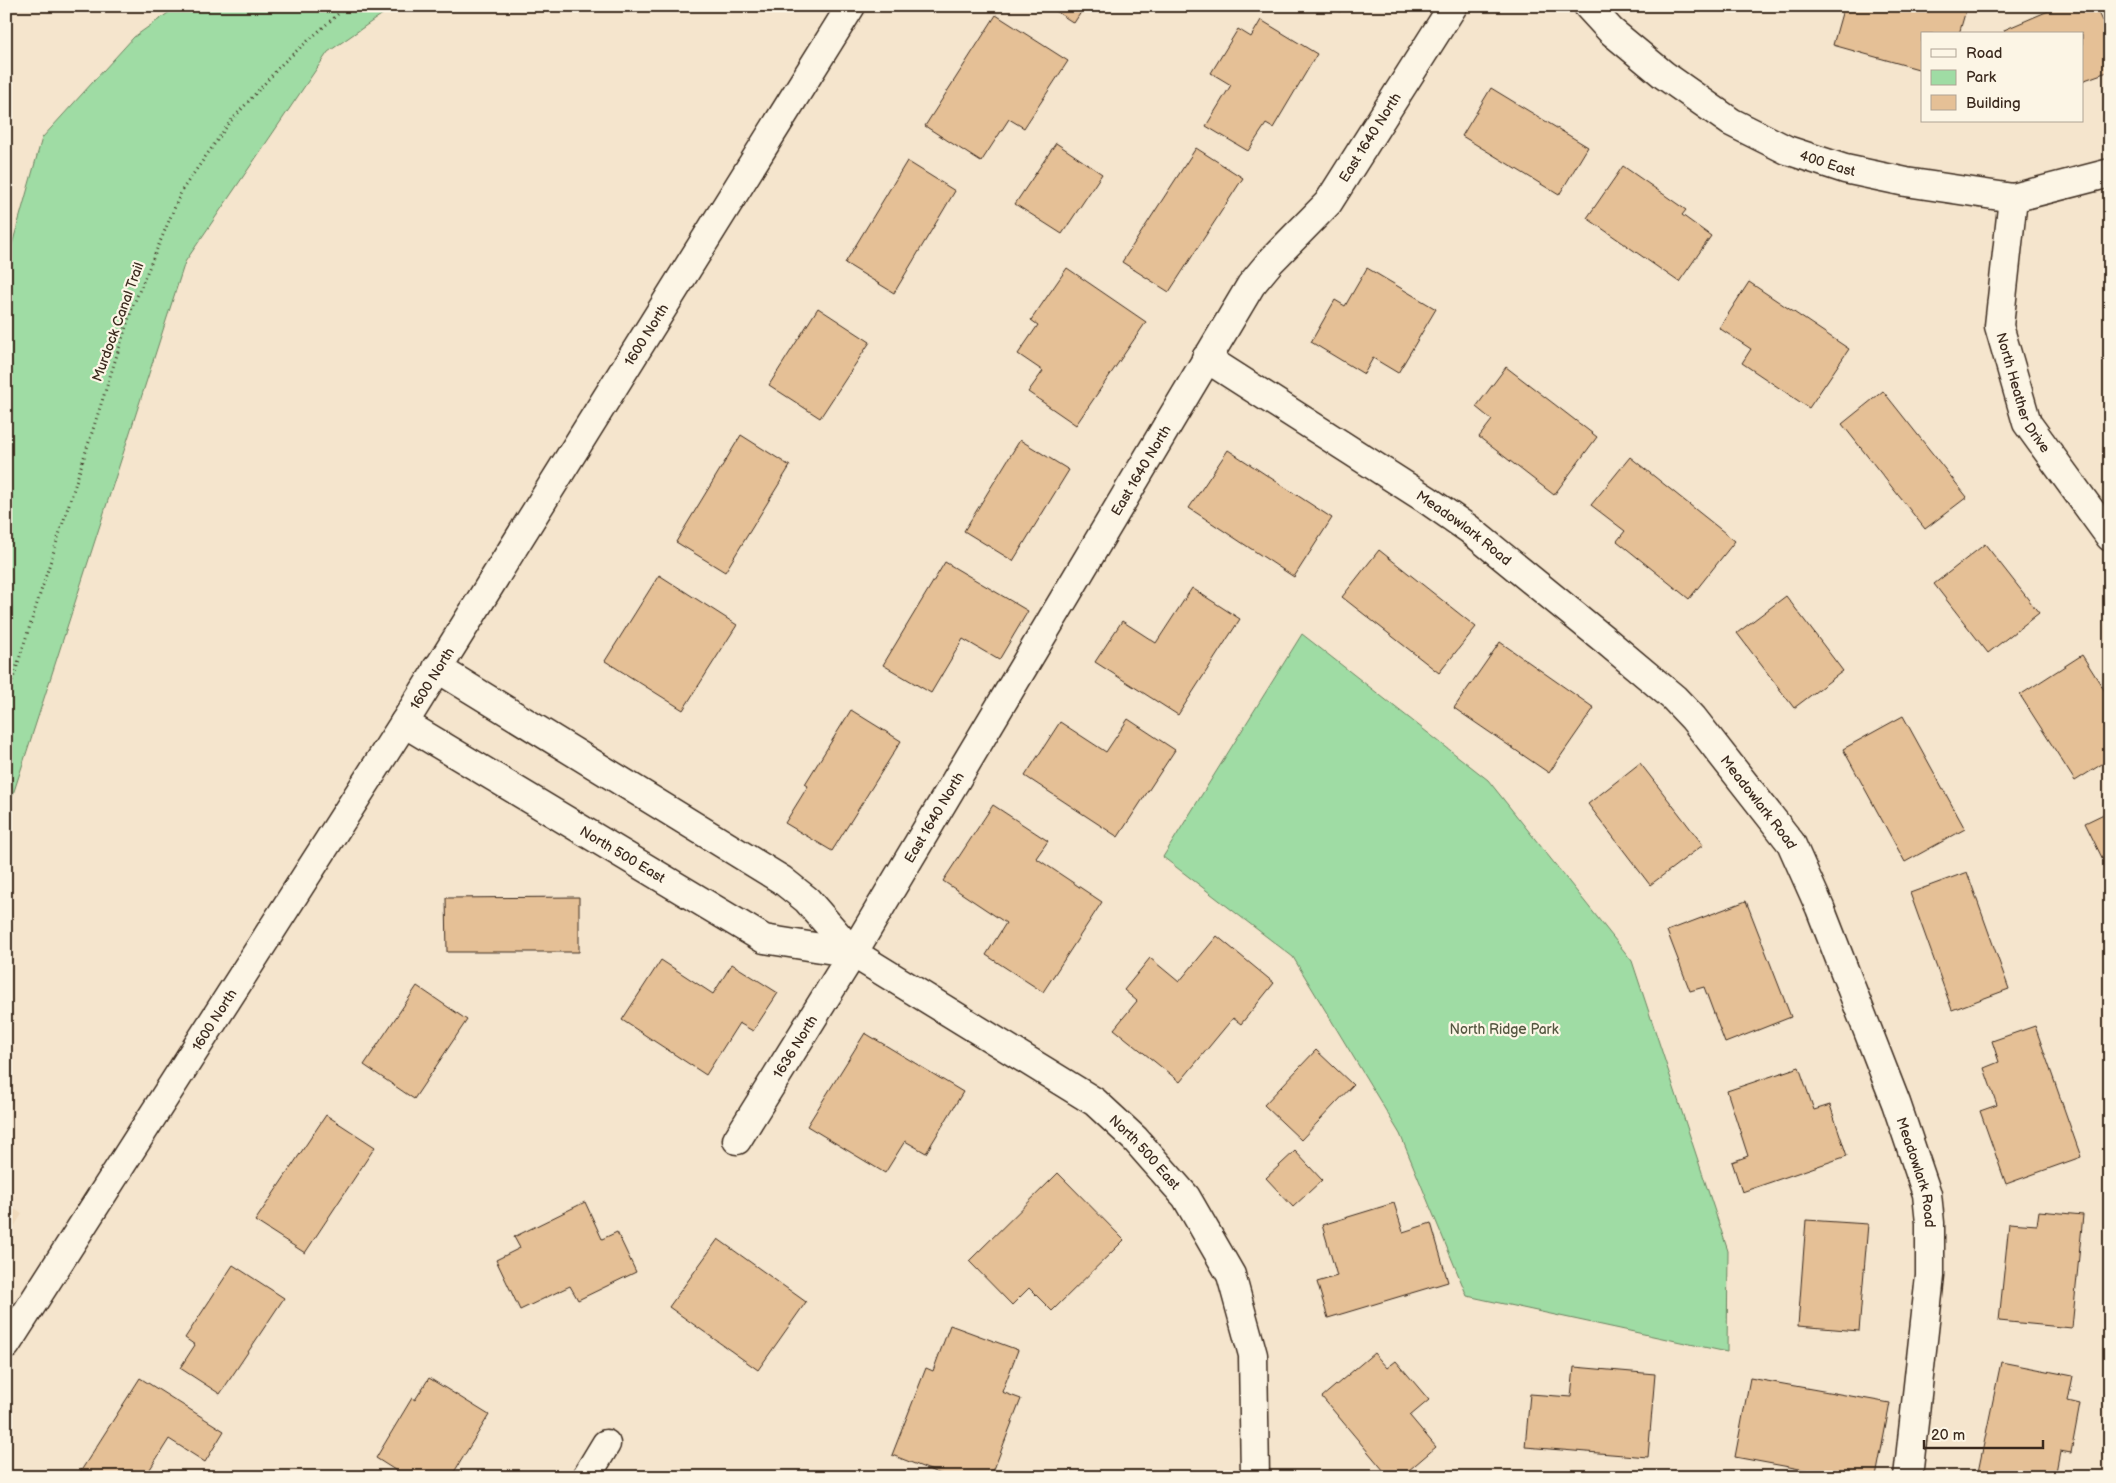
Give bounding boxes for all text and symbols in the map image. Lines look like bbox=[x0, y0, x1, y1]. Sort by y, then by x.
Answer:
legend bbox=[1921, 32, 2084, 122]
text: Road bbox=[1966, 44, 2002, 63]
text: Park bbox=[1966, 68, 1997, 87]
street label: East 1640 North bbox=[1335, 89, 1404, 185]
text: Building bbox=[1966, 94, 2021, 113]
street label: 400 East bbox=[1798, 146, 1857, 180]
street label: Murdock Canal Trail bbox=[89, 260, 147, 384]
street label: 1600 North bbox=[620, 300, 672, 369]
street label: North Heather Drive bbox=[1993, 330, 2054, 456]
street label: East 1640 North bbox=[1107, 422, 1174, 519]
street label: Meadowlark Road bbox=[1413, 487, 1515, 569]
street label: 1600 North bbox=[406, 644, 458, 713]
street label: Meadowlark Road bbox=[1717, 752, 1801, 851]
street label: East 1640 North bbox=[900, 769, 968, 866]
street label: North 500 East bbox=[577, 822, 669, 887]
street label: 1600 North bbox=[188, 986, 240, 1054]
street label: 1636 North bbox=[769, 1012, 821, 1081]
park label: North Ridge Park bbox=[1449, 1021, 1559, 1038]
street label: North 500 East bbox=[1106, 1111, 1184, 1193]
street label: Meadowlark Road bbox=[1893, 1115, 1939, 1228]
scale bar bbox=[1924, 1418, 2042, 1450]
text: 20 m bbox=[1931, 1426, 1965, 1445]

